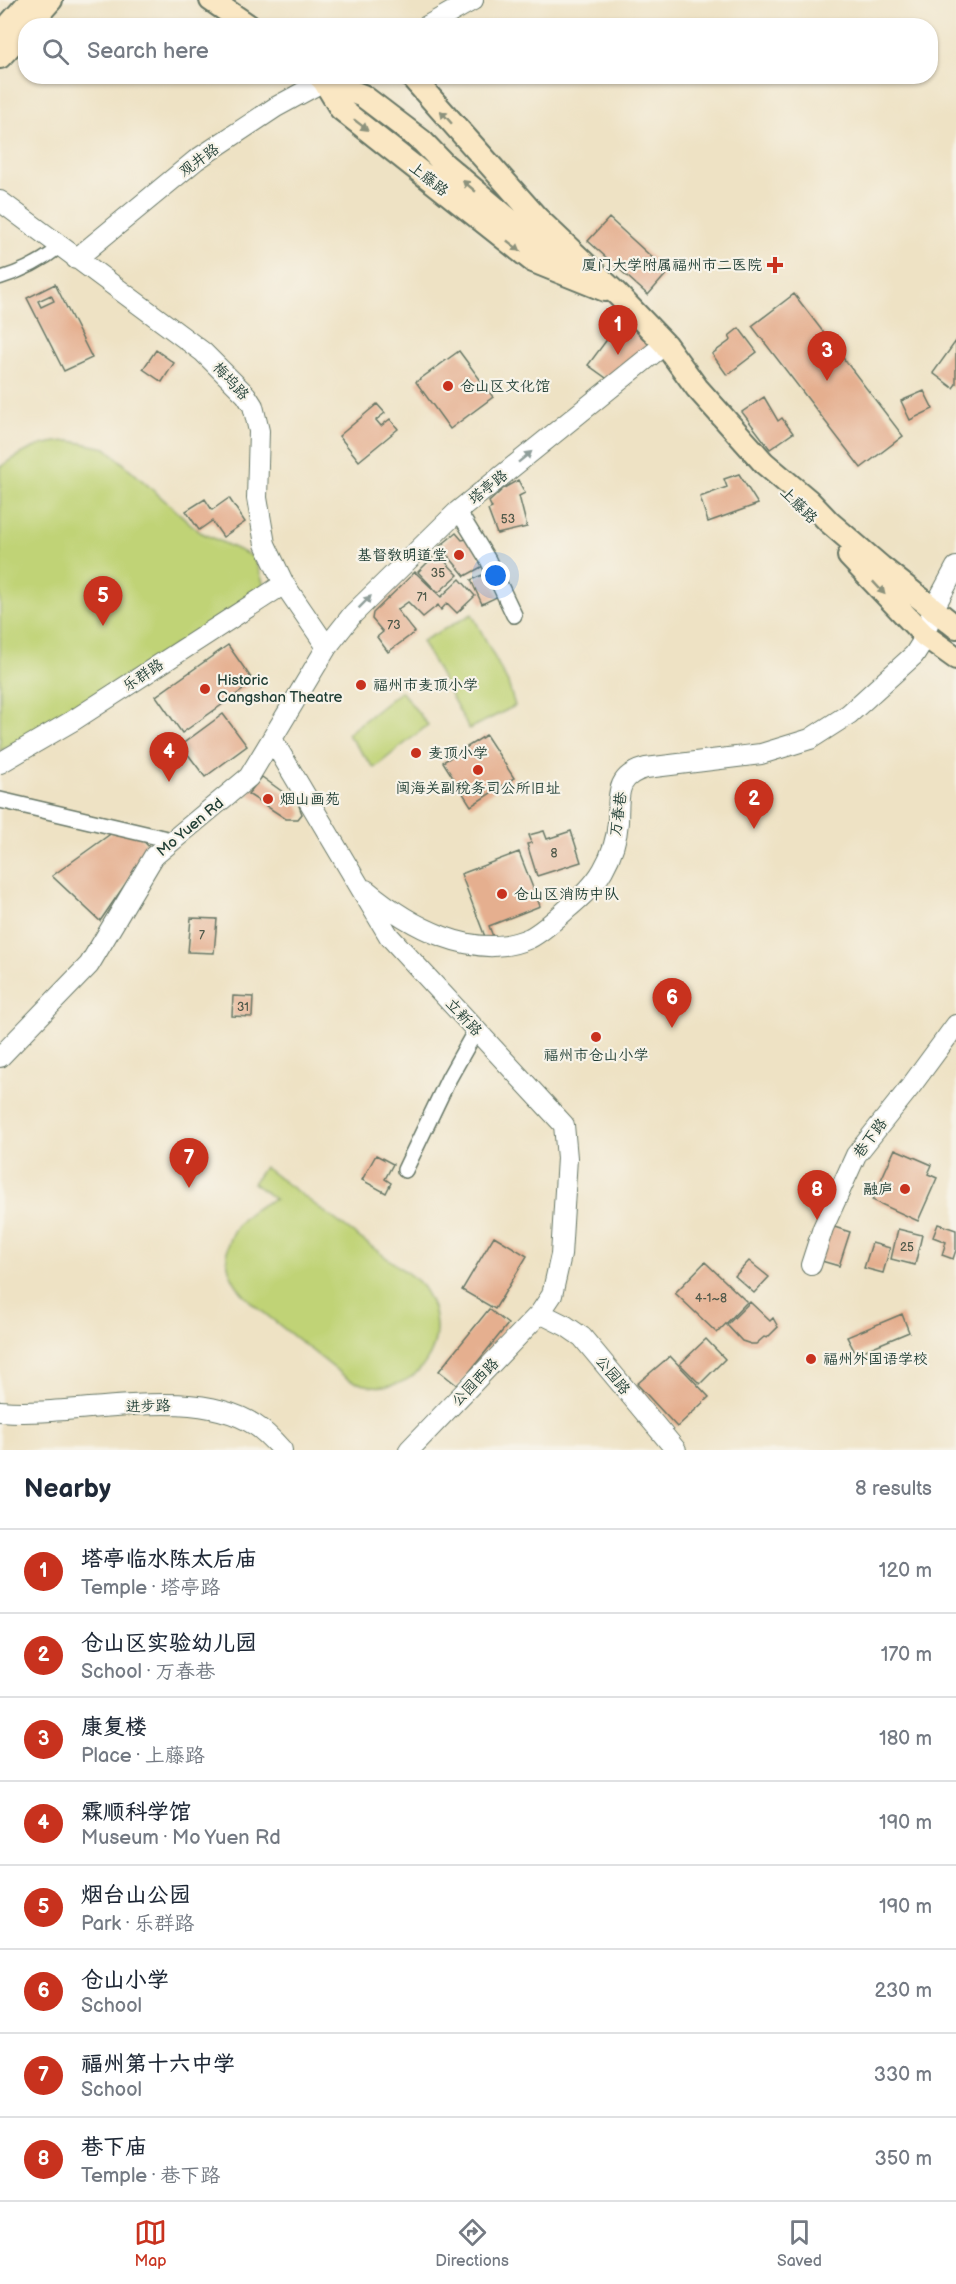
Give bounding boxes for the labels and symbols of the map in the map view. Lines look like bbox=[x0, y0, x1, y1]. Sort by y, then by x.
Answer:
one-way arrow bbox=[440, 110, 453, 125]
one-way arrow bbox=[353, 119, 369, 132]
street label: 观井路 bbox=[176, 139, 223, 181]
street label: 上藤路 bbox=[405, 158, 452, 201]
one-way arrow bbox=[462, 180, 477, 192]
one-way arrow bbox=[506, 240, 522, 253]
place label: 厦门大学附属福州市二医院 bbox=[582, 256, 762, 275]
marker: 厦门大学附属福州市二医院 bbox=[766, 256, 784, 274]
pin: 1 bbox=[598, 306, 638, 355]
pin: 3 bbox=[808, 332, 846, 381]
street label: 梅坞路 bbox=[208, 358, 253, 404]
place label: 仓山区文化馆 bbox=[460, 377, 550, 396]
marker: 仓山区文化馆 bbox=[441, 379, 455, 393]
one-way arrow bbox=[517, 452, 532, 464]
street label: 塔亭路 bbox=[465, 466, 512, 509]
street label: 上藤路 bbox=[776, 483, 821, 528]
house number: 53 bbox=[501, 512, 515, 527]
place label: 基督教明道堂 bbox=[357, 546, 447, 565]
marker: 基督教明道堂 bbox=[452, 548, 466, 562]
your location bbox=[481, 561, 510, 590]
house number: 35 bbox=[431, 566, 445, 581]
pin: 5 bbox=[84, 576, 122, 626]
one-way arrow bbox=[872, 580, 885, 595]
house number: 71 bbox=[417, 590, 427, 605]
one-way arrow bbox=[357, 596, 371, 610]
house number: 73 bbox=[387, 618, 401, 633]
street label: 乐群路 bbox=[119, 655, 167, 696]
place label: Historic Cangshan Theatre bbox=[217, 671, 343, 707]
place label: 福州市麦顶小学 bbox=[373, 676, 478, 695]
marker: 福州市麦顶小学 bbox=[354, 678, 368, 692]
marker: Historic Cangshan Theatre bbox=[198, 682, 212, 696]
pin: 4 bbox=[150, 732, 188, 782]
place label: 麦顶小学 bbox=[428, 744, 488, 763]
marker: 麦顶小学 bbox=[409, 746, 423, 760]
marker: 闽海关副税务司公所旧址 bbox=[471, 763, 485, 777]
place label: 闽海关副税务司公所旧址 bbox=[395, 779, 561, 798]
pin: 2 bbox=[734, 780, 774, 829]
place label: 烟山画苑 bbox=[280, 790, 340, 809]
street label: 万春巷 bbox=[606, 790, 631, 838]
marker: 烟山画苑 bbox=[261, 792, 275, 806]
street label: Mo Yuen Rd bbox=[153, 794, 228, 861]
house number: 8 bbox=[551, 846, 558, 861]
place label: 仓山区消防中队 bbox=[514, 885, 619, 904]
marker: 仓山区消防中队 bbox=[495, 887, 509, 901]
house number: 7 bbox=[199, 928, 205, 943]
pin: 6 bbox=[652, 978, 692, 1028]
street label: 立新路 bbox=[441, 994, 486, 1040]
house number: 31 bbox=[237, 1000, 249, 1015]
marker: 福州市仓山小学 bbox=[589, 1030, 603, 1044]
place label: 福州市仓山小学 bbox=[543, 1046, 649, 1065]
street label: 巷下路 bbox=[849, 1115, 892, 1162]
pin: 7 bbox=[170, 1138, 208, 1188]
pin: 8 bbox=[798, 1170, 836, 1220]
place label: 融庐 bbox=[863, 1180, 893, 1199]
marker: 融庐 bbox=[898, 1182, 912, 1196]
house number: 25 bbox=[900, 1240, 914, 1255]
house number: 4-1~8 bbox=[695, 1291, 727, 1306]
place label: 福州外国语学校 bbox=[823, 1350, 928, 1369]
street label: 公园路 bbox=[591, 1352, 634, 1399]
marker: 福州外国语学校 bbox=[804, 1352, 818, 1366]
street label: 公园西路 bbox=[448, 1354, 503, 1411]
street label: 进步路 bbox=[125, 1396, 171, 1417]

